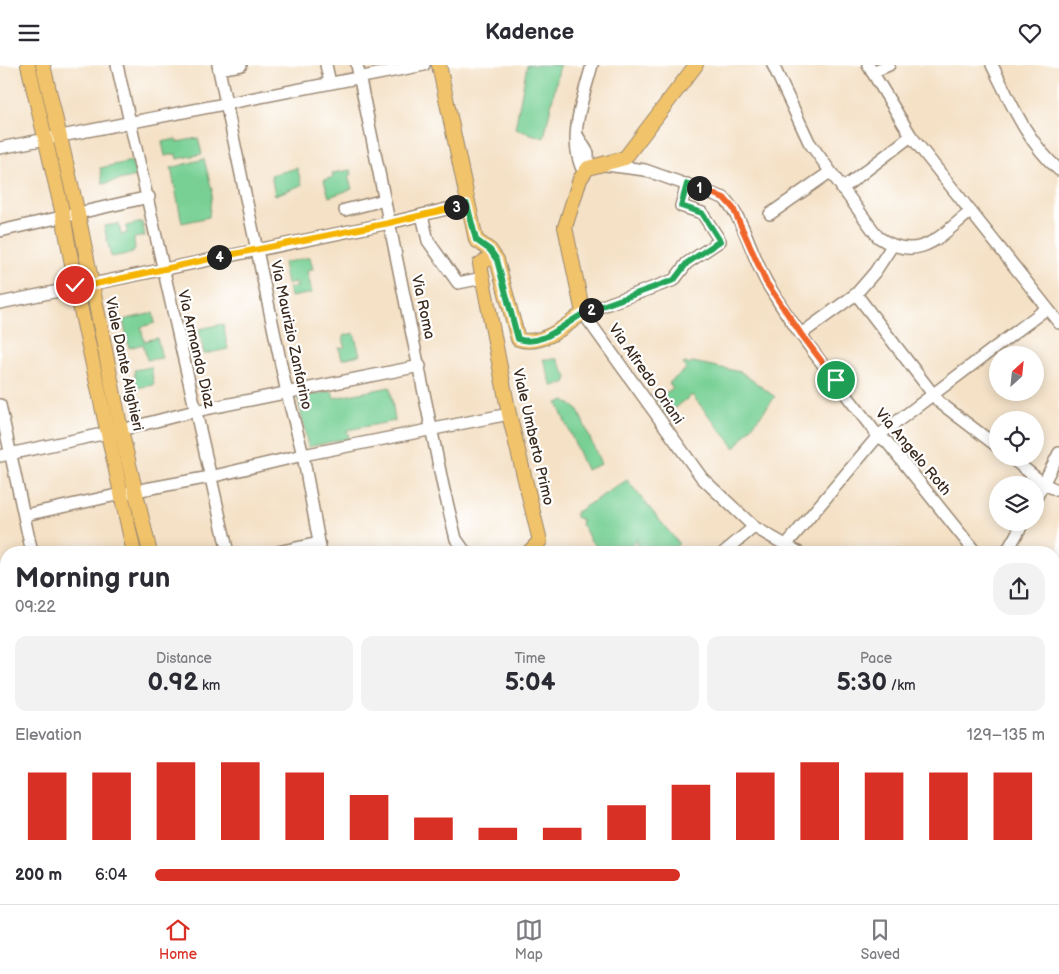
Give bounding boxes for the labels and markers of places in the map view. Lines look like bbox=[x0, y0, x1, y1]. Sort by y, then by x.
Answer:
pin: 1 bbox=[686, 175, 712, 201]
pin: 3 bbox=[444, 195, 468, 219]
pin: 4 bbox=[206, 245, 232, 269]
pin bbox=[54, 264, 96, 306]
pin: 2 bbox=[578, 297, 604, 323]
pin bbox=[815, 359, 857, 401]

